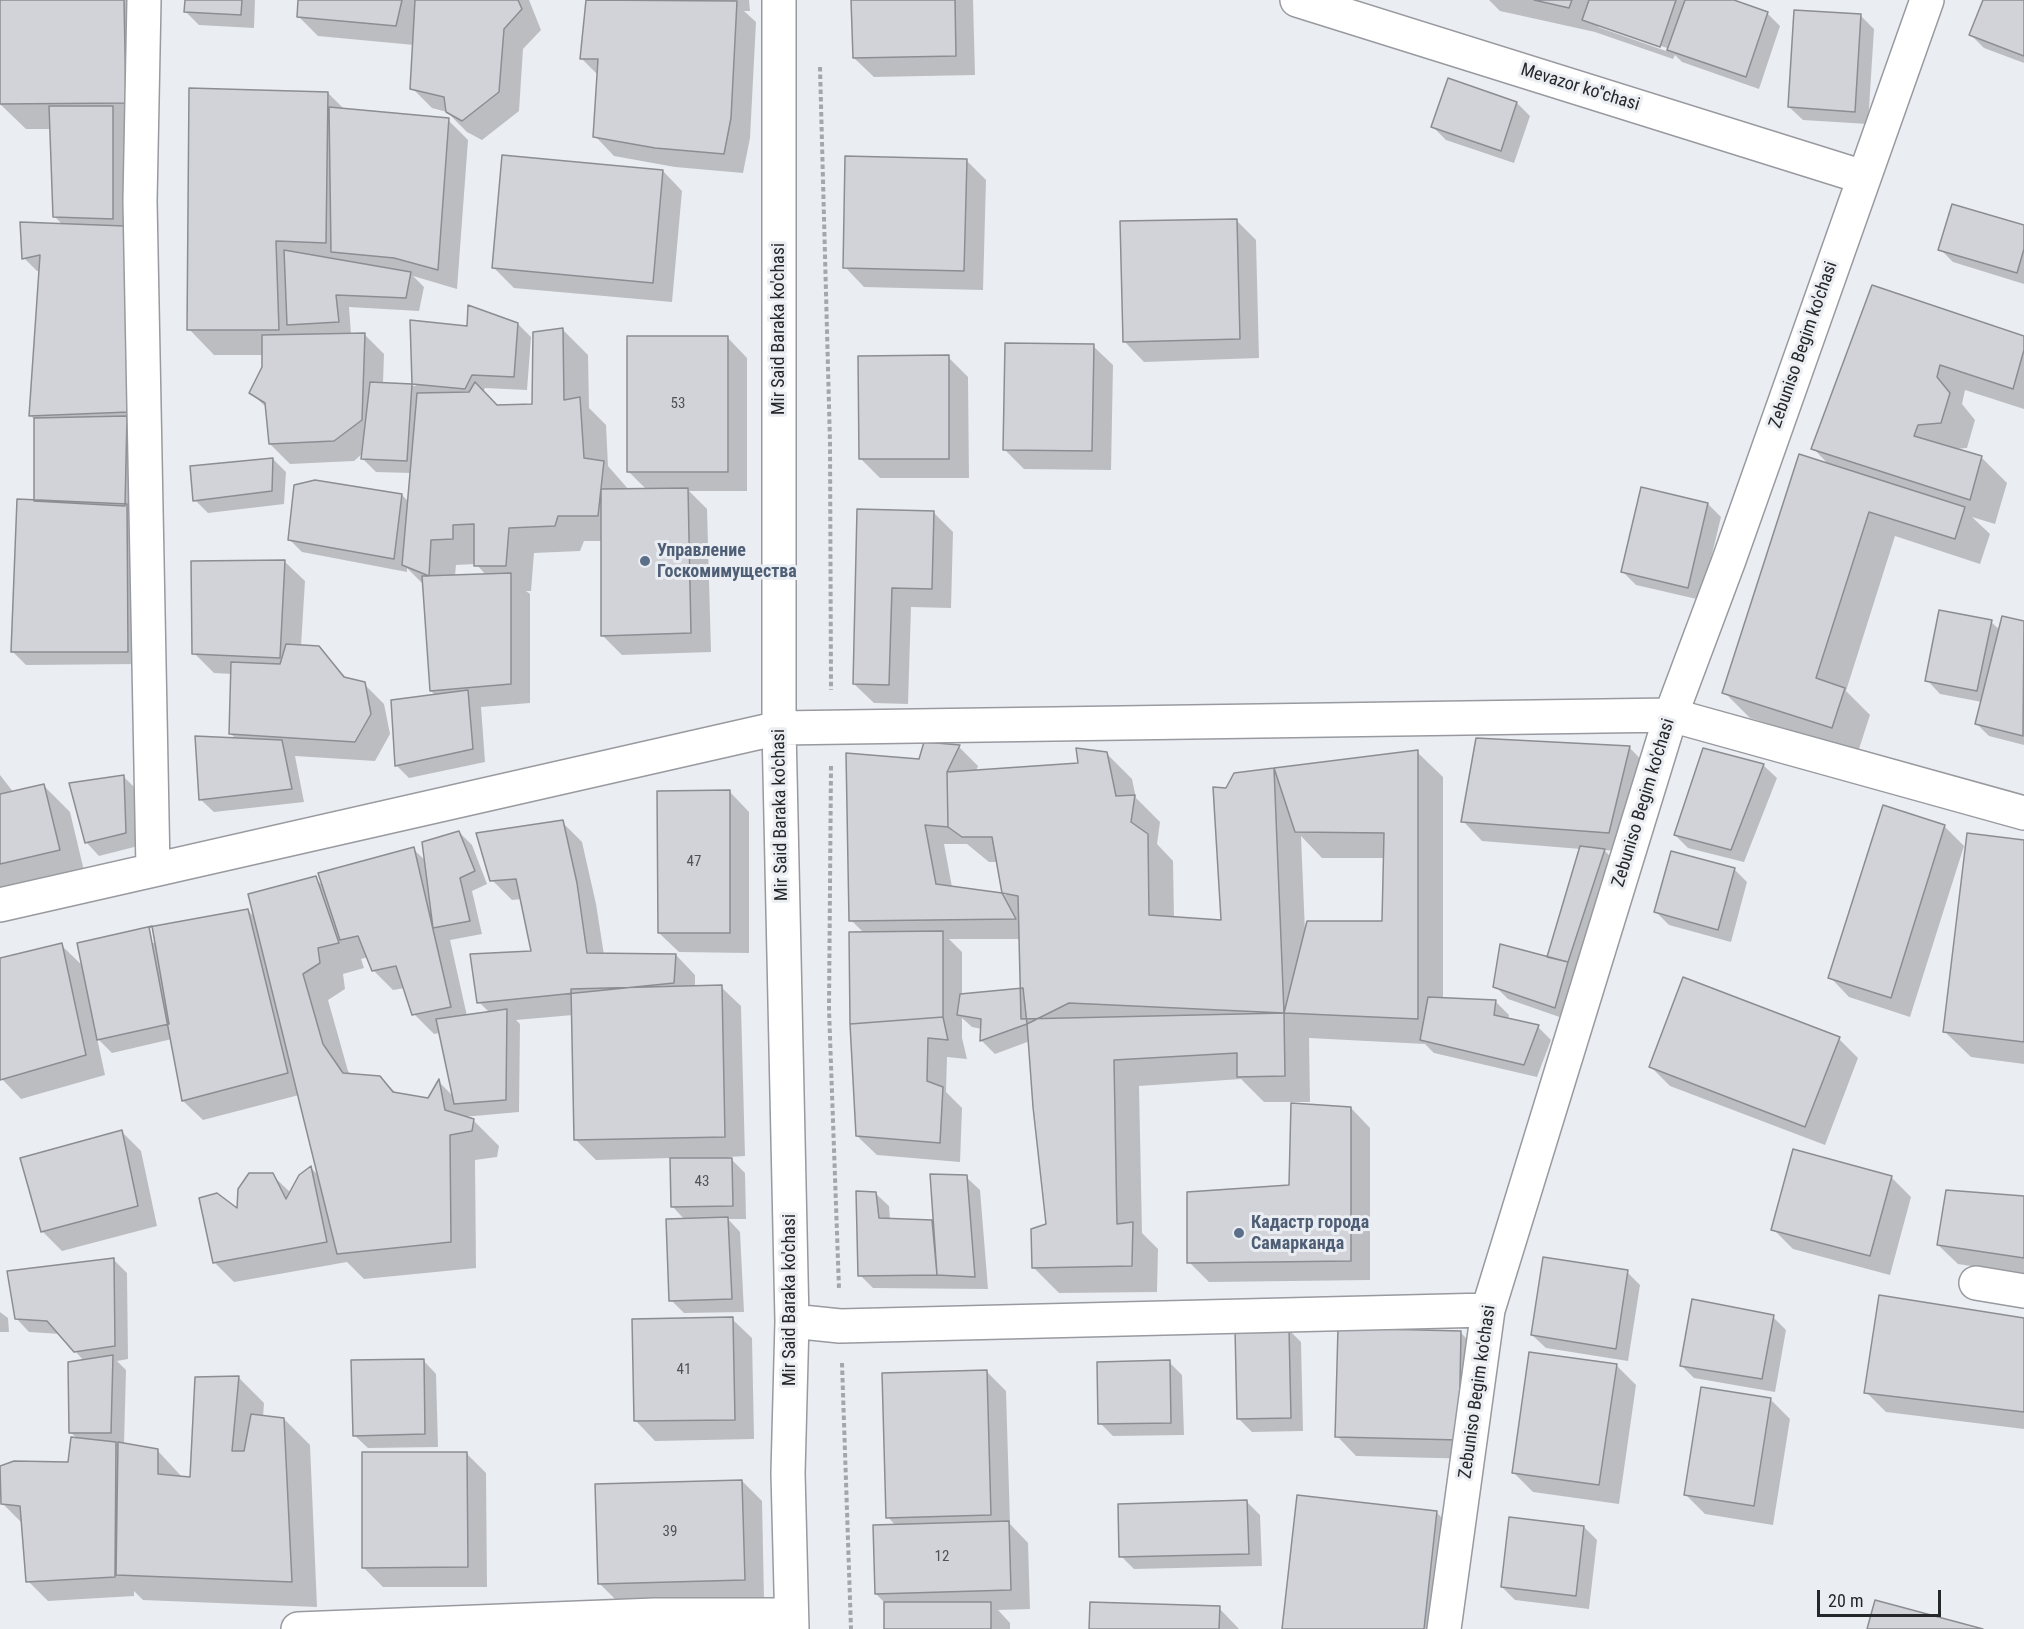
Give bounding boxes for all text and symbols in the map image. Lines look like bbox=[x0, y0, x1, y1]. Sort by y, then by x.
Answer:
street label: Mevazor ko''chasi bbox=[1518, 60, 1642, 116]
street label: Mir Said Baraka ko'chasi bbox=[768, 243, 790, 415]
street label: Zebuniso Begim ko'chasi bbox=[1765, 259, 1843, 431]
house number: 53 bbox=[671, 395, 685, 413]
place label: Управление Госкомимущества bbox=[657, 540, 797, 582]
marker: Управление Госкомимущества bbox=[638, 554, 652, 568]
street label: Zebuniso Begim ko'chasi bbox=[1608, 716, 1680, 890]
street label: Mir Said Baraka ko'chasi bbox=[769, 729, 793, 901]
house number: 47 bbox=[687, 853, 701, 871]
house number: 43 bbox=[695, 1173, 709, 1191]
place label: Кадастр города Самарканда bbox=[1251, 1212, 1369, 1254]
street label: Mir Said Baraka ko'chasi bbox=[779, 1214, 801, 1386]
marker: Кадастр города Самарканда bbox=[1232, 1226, 1246, 1240]
street label: Zebuniso Begim ko'chasi bbox=[1455, 1304, 1501, 1480]
house number: 41 bbox=[677, 1361, 691, 1379]
house number: 39 bbox=[663, 1523, 677, 1541]
house number: 12 bbox=[935, 1548, 949, 1566]
scale bar bbox=[1820, 1578, 1944, 1616]
text: 20 m bbox=[1828, 1590, 1863, 1611]

